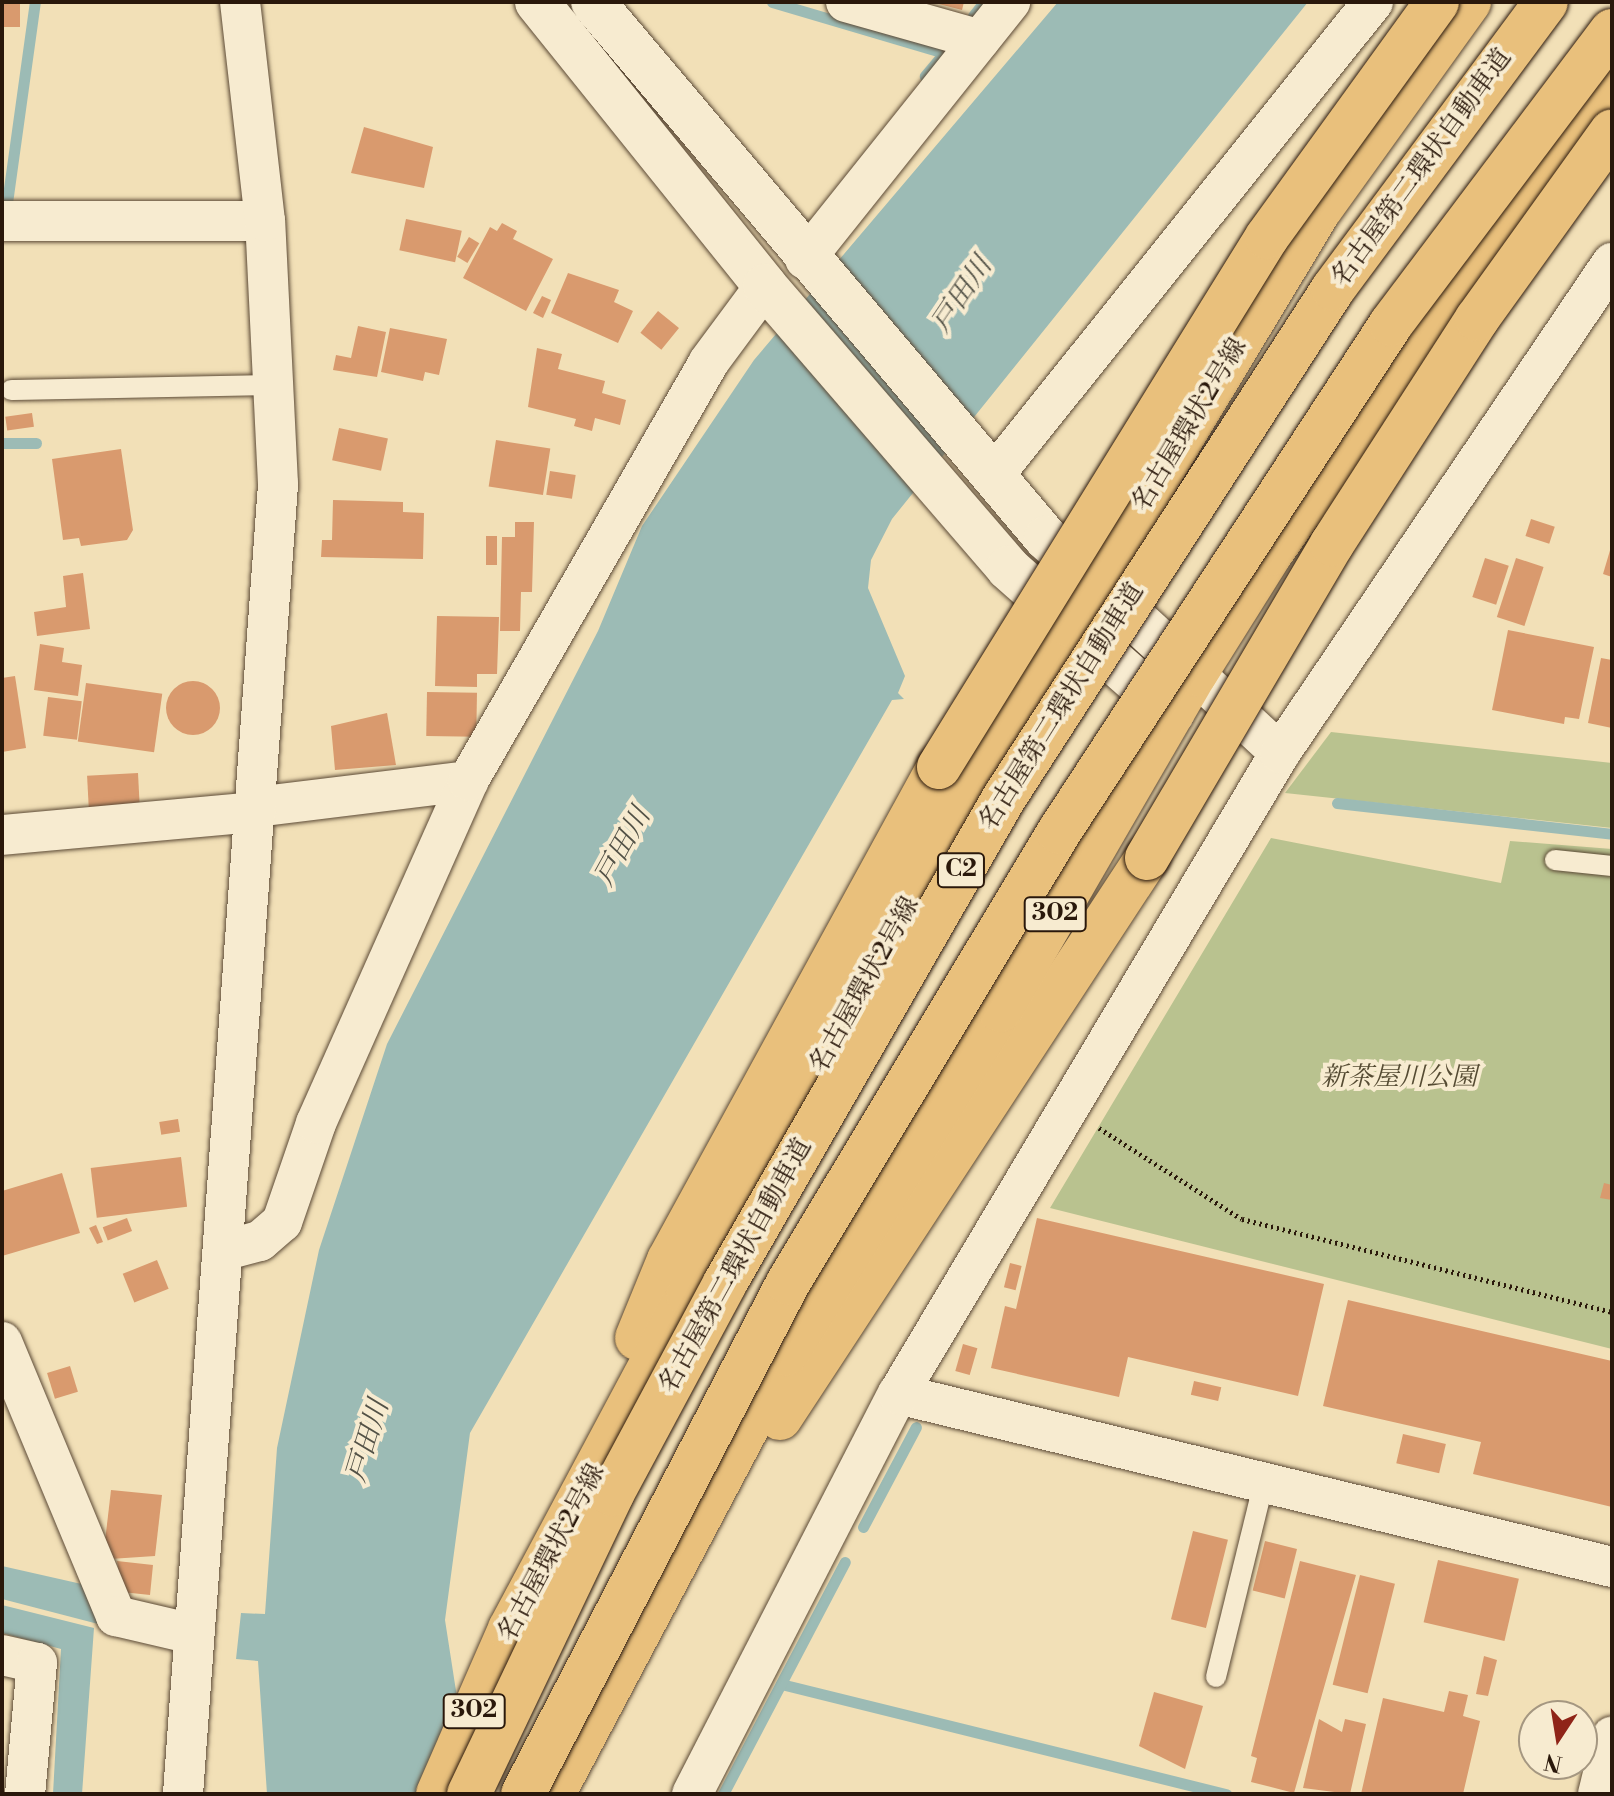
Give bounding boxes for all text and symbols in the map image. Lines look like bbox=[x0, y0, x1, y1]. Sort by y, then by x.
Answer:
street label: 名古屋第二環状自動車道 bbox=[1325, 43, 1519, 293]
water label: 戸田川 bbox=[925, 251, 999, 339]
street label: 名古屋環状2号線 bbox=[1126, 333, 1254, 517]
street label: 名古屋第二環状自動車道 bbox=[973, 577, 1151, 837]
water label: 戸田川 bbox=[588, 802, 658, 892]
road number: C2 bbox=[935, 850, 987, 890]
street label: 名古屋環状2号線 bbox=[804, 891, 926, 1079]
road number: 302 bbox=[1023, 894, 1087, 934]
park label: 新茶屋川公園 bbox=[1321, 1062, 1477, 1094]
street label: 名古屋第二環状自動車道 bbox=[653, 1133, 819, 1399]
water label: 戸田川 bbox=[340, 1396, 396, 1486]
street label: 名古屋環状2号線 bbox=[492, 1459, 612, 1647]
road number: 302 bbox=[442, 1691, 506, 1731]
north arrow bbox=[1518, 1700, 1598, 1780]
text: N bbox=[1542, 1747, 1565, 1777]

